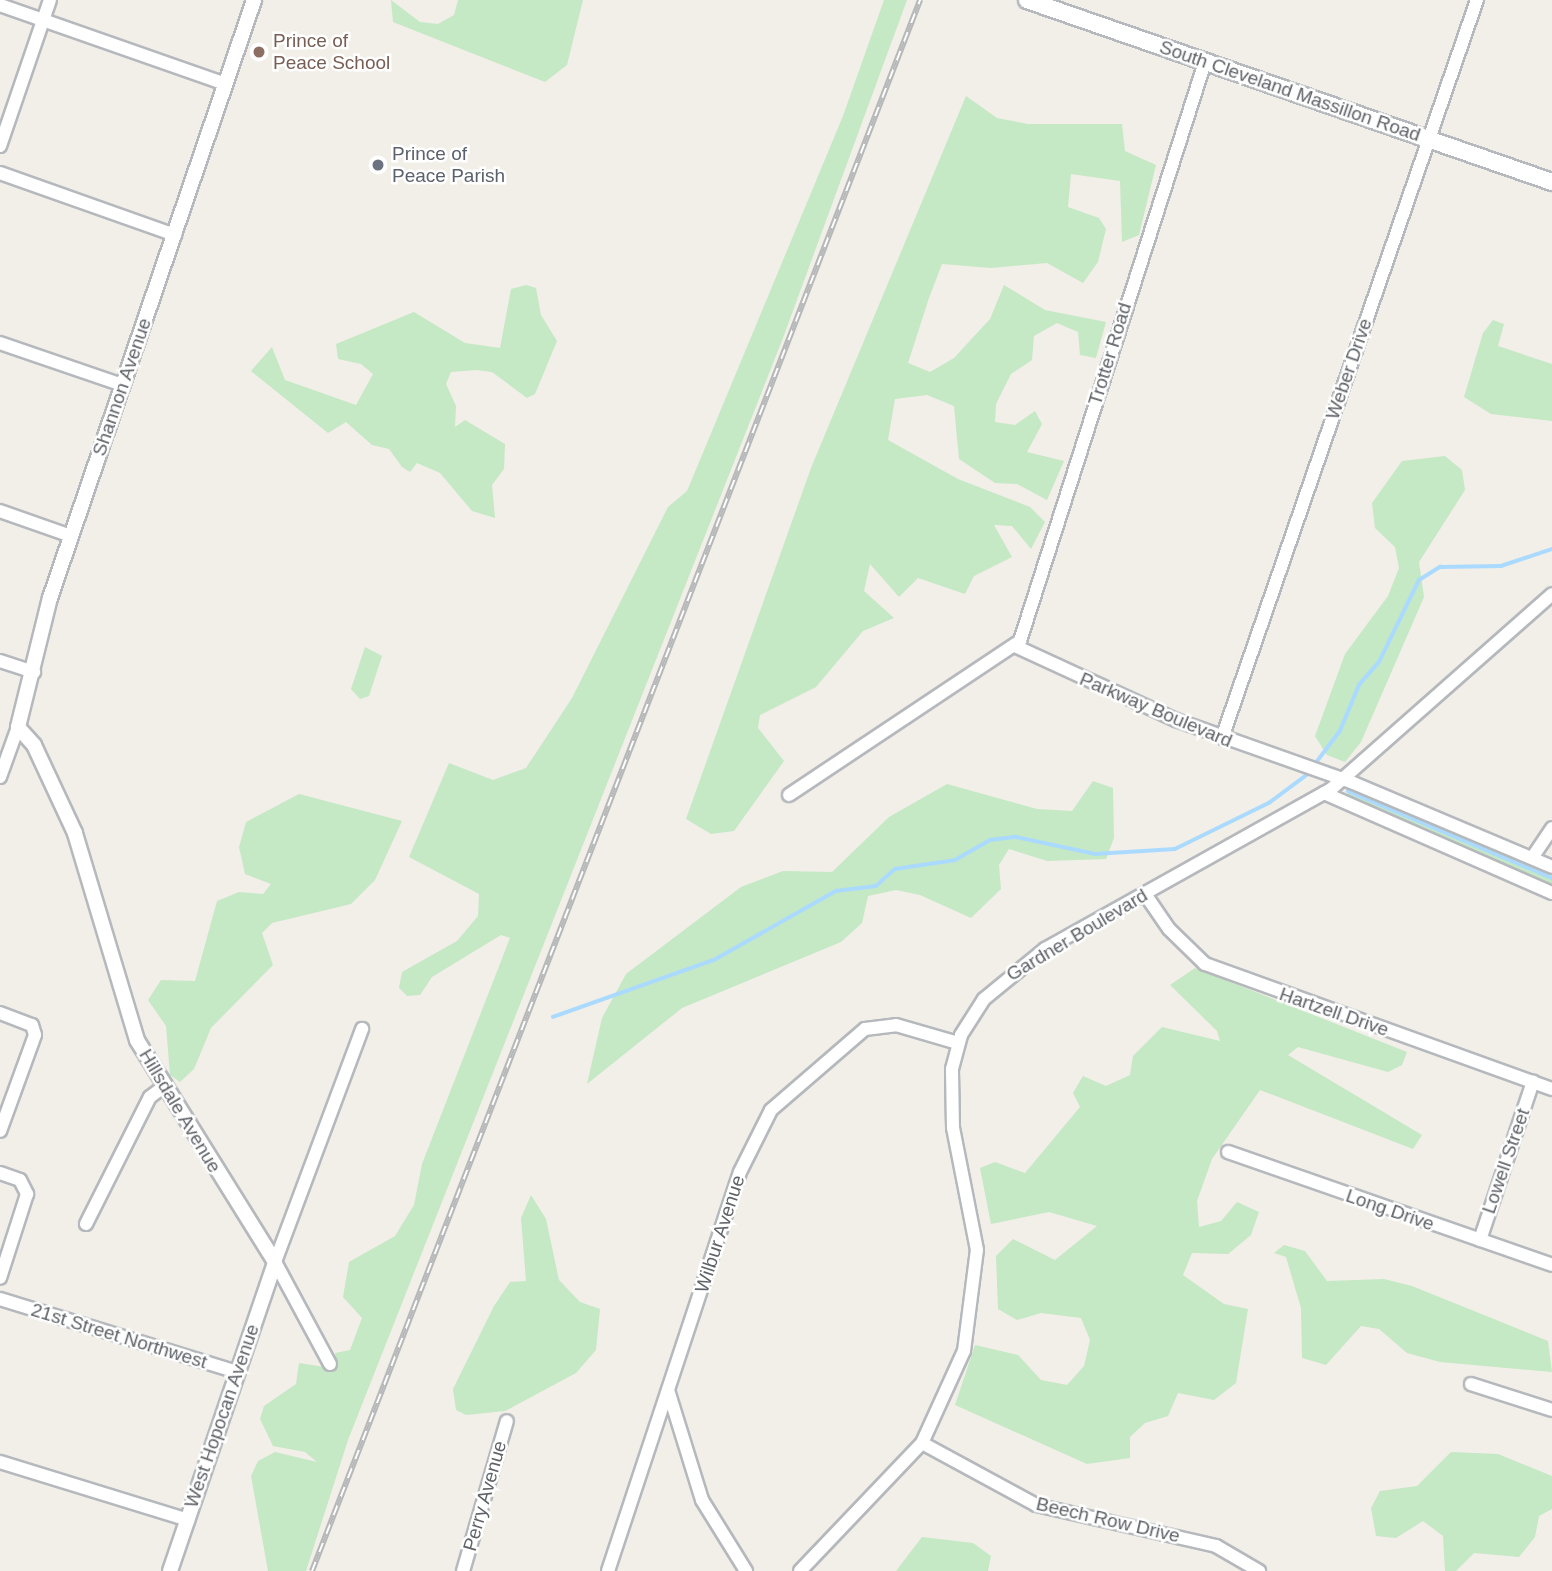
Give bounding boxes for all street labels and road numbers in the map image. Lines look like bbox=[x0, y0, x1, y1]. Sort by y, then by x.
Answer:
street label: South Cleveland Massillon Road bbox=[1156, 36, 1424, 146]
street label: Trotter Road bbox=[1084, 300, 1136, 408]
street label: Shannon Avenue bbox=[88, 315, 156, 459]
street label: Weber Drive bbox=[1321, 316, 1377, 422]
street label: Parkway Boulevard bbox=[1076, 668, 1236, 752]
street label: Gardner Boulevard bbox=[1002, 884, 1152, 986]
street label: Hartzell Drive bbox=[1276, 983, 1392, 1041]
street label: Hillsdale Avenue bbox=[134, 1045, 226, 1177]
street label: Lowell Street bbox=[1477, 1105, 1535, 1217]
street label: Wilbur Avenue bbox=[690, 1172, 750, 1296]
street label: Long Drive bbox=[1343, 1184, 1437, 1236]
street label: 21st Street Northwest bbox=[28, 1298, 210, 1374]
street label: West Hopocan Avenue bbox=[180, 1321, 264, 1511]
street label: Perry Avenue bbox=[458, 1438, 512, 1554]
street label: Beech Row Drive bbox=[1034, 1492, 1182, 1548]

